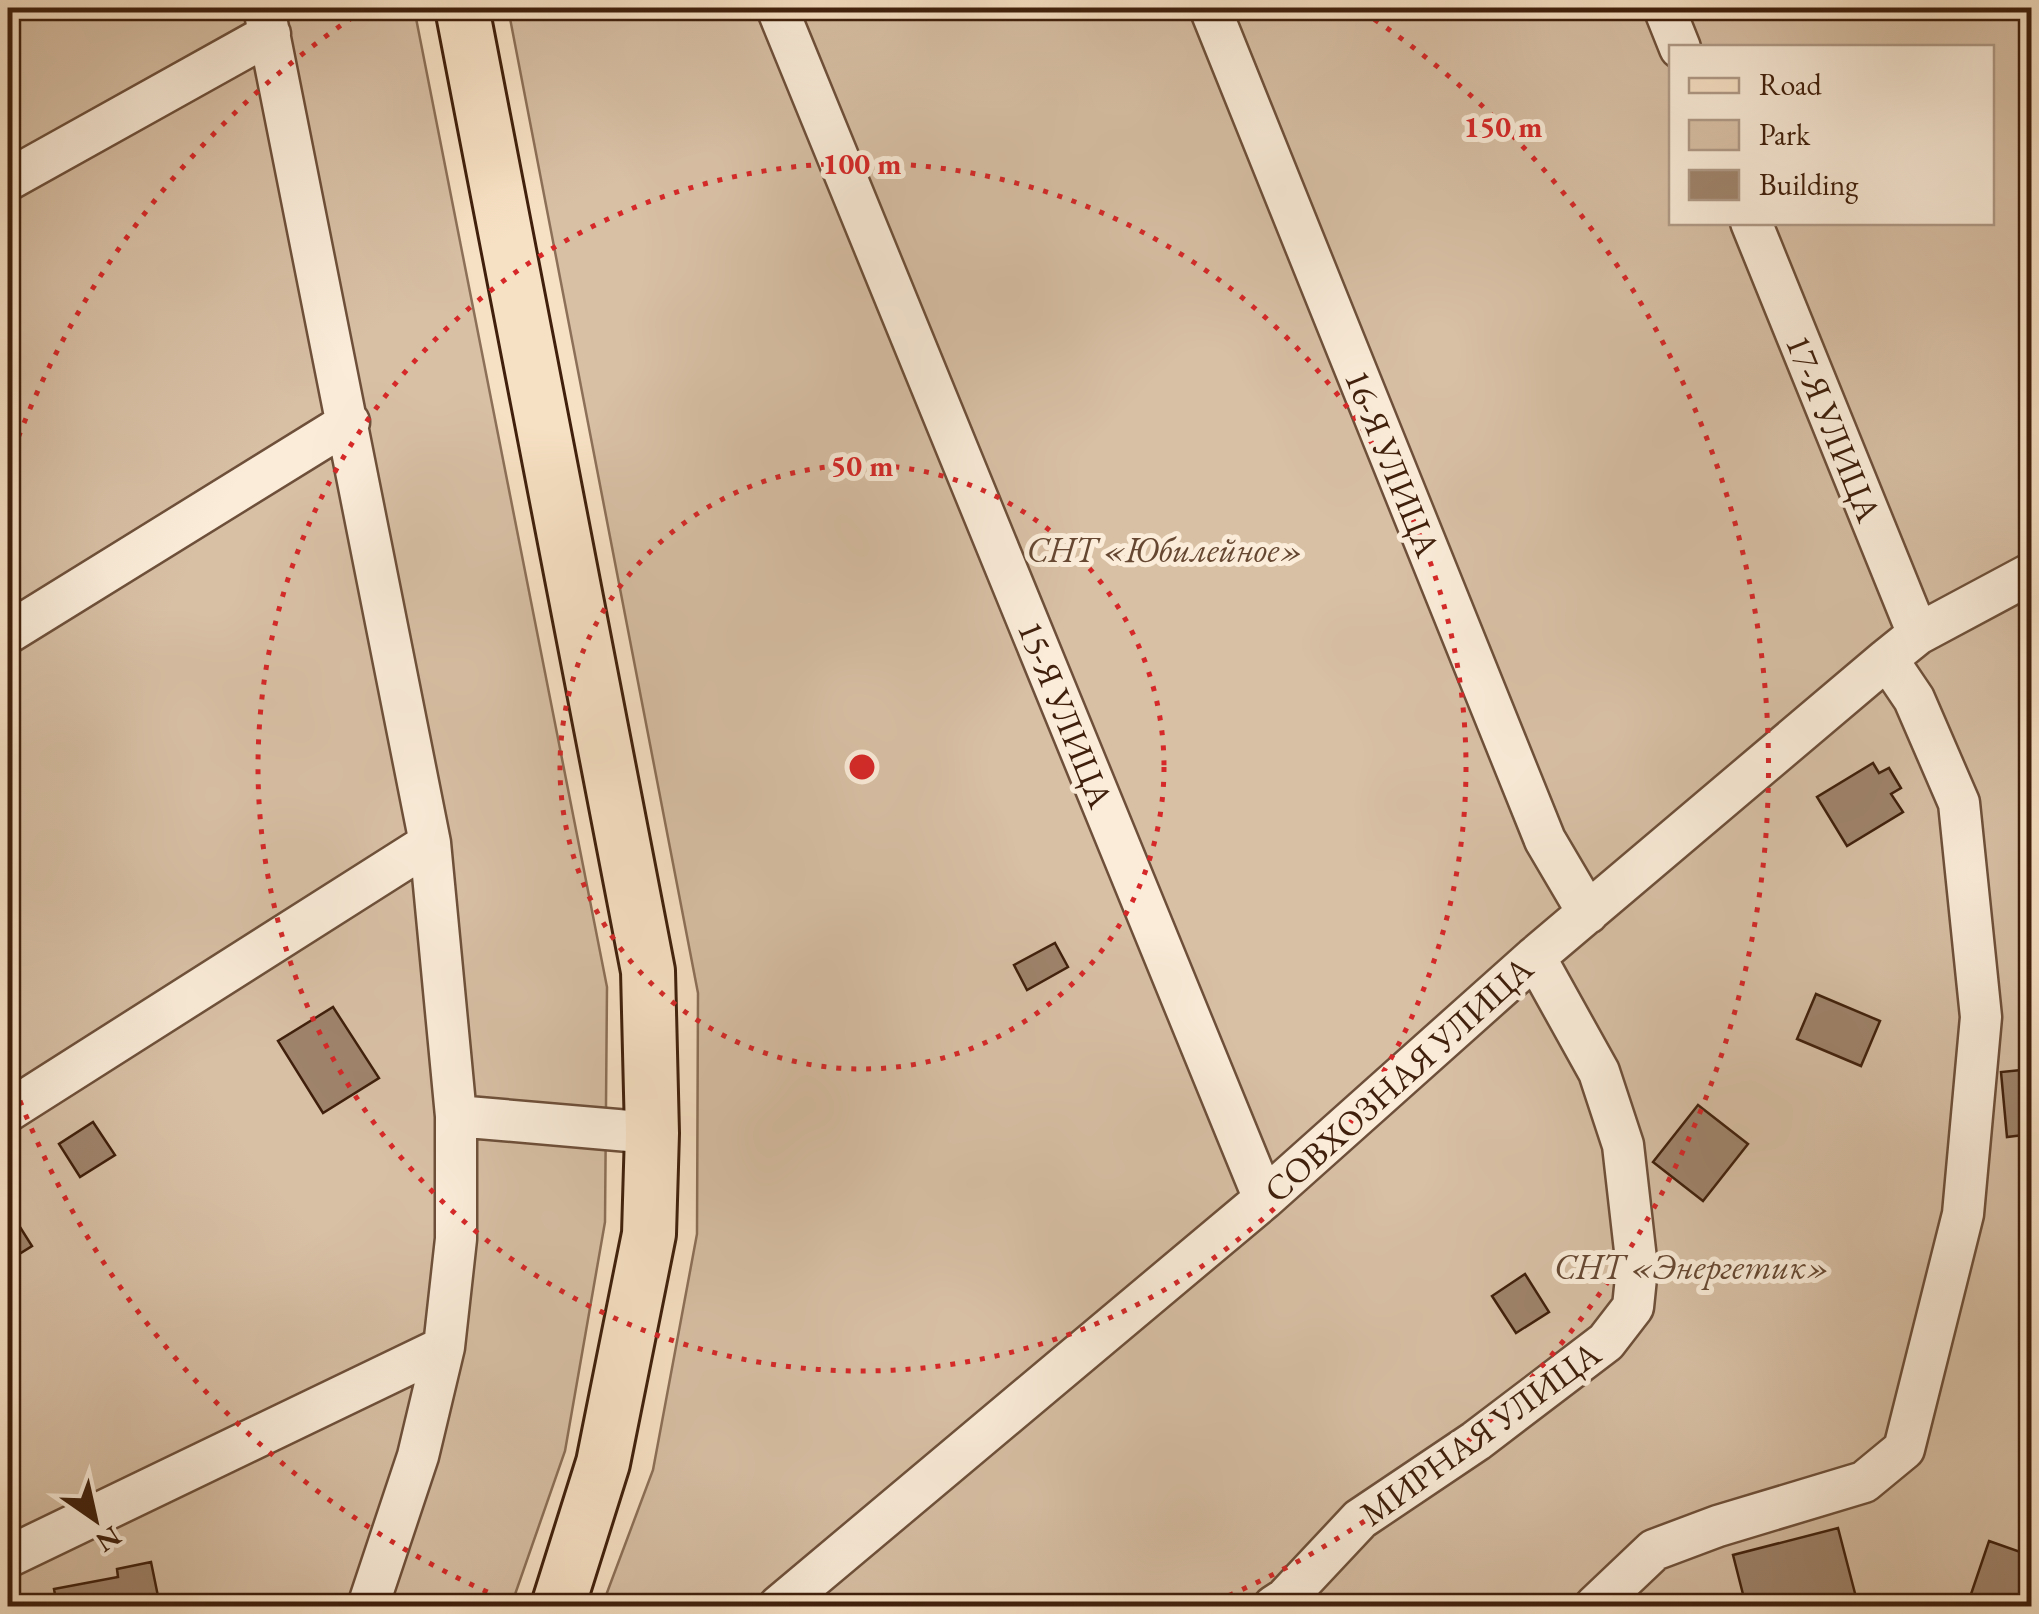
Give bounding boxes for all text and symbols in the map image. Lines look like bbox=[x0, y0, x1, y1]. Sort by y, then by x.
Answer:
legend bbox=[1669, 45, 1994, 225]
text: Road bbox=[1759, 65, 1823, 104]
text: 150 m bbox=[1464, 107, 1542, 146]
text: Park bbox=[1759, 115, 1811, 154]
text: 100 m bbox=[823, 144, 901, 183]
text: Building bbox=[1759, 165, 1859, 204]
street label: 17-Я УЛИЦА bbox=[1776, 328, 1892, 529]
street label: 16-Я УЛИЦА bbox=[1335, 363, 1451, 564]
text: 50 m bbox=[830, 446, 894, 485]
park label: СНТ «Юбилейное» bbox=[1026, 527, 1304, 572]
street label: 15-Я УЛИЦА bbox=[1008, 614, 1124, 815]
centre of rings bbox=[844, 749, 880, 785]
street label: СОВХОЗНАЯ УЛИЦА bbox=[1254, 946, 1543, 1212]
park label: СНТ «Энергетик» bbox=[1554, 1244, 1830, 1290]
street label: МИРНАЯ УЛИЦА bbox=[1351, 1330, 1610, 1535]
north arrow bbox=[45, 1469, 145, 1569]
text: N bbox=[89, 1518, 128, 1561]

